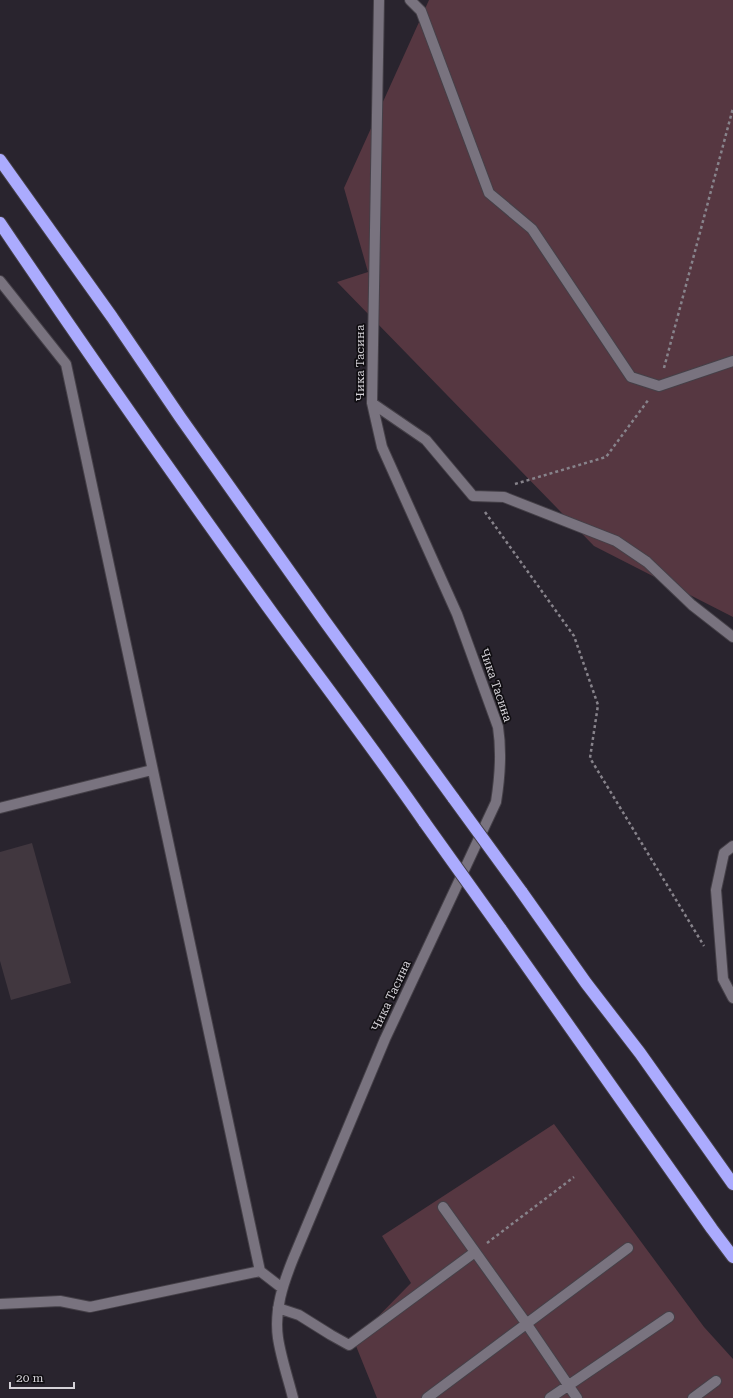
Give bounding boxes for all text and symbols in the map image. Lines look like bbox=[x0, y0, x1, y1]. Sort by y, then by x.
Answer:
street label: Чика Тасина bbox=[353, 324, 367, 401]
street label: Чика Тасина bbox=[477, 646, 515, 724]
street label: Чика Тасина bbox=[368, 958, 414, 1034]
scale bar bbox=[10, 1364, 74, 1390]
text: 20 m bbox=[16, 1371, 43, 1385]

